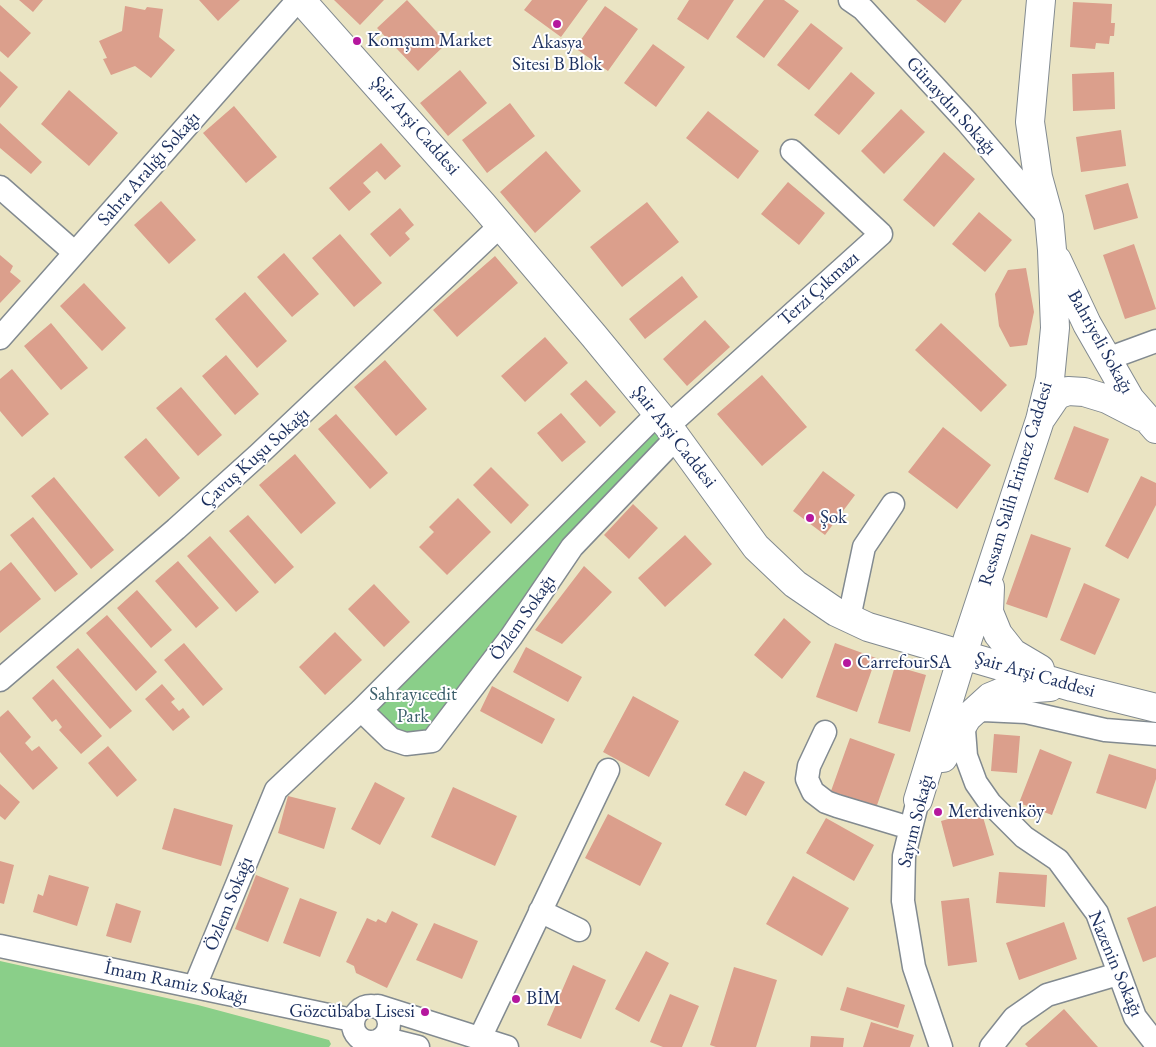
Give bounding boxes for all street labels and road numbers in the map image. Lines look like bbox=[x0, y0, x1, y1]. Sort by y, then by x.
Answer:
street label: Günaydın Sokağı bbox=[901, 52, 1001, 160]
street label: Şair Arşi Caddesi bbox=[366, 72, 464, 180]
street label: Sahra Aralığı Sokağı bbox=[93, 107, 205, 231]
street label: Terzi Çıkmazı bbox=[774, 247, 864, 331]
street label: Bahriyeli Sokağı bbox=[1062, 286, 1138, 398]
street label: Ressam Salih Erimez Caddesi bbox=[974, 379, 1058, 589]
street label: Şair Arşi Caddesi bbox=[627, 381, 721, 493]
street label: Çavuş Kuşu Sokağı bbox=[196, 403, 314, 513]
street label: Özlem Sokağı bbox=[485, 571, 561, 665]
street label: Şair Arşi Caddesi bbox=[972, 647, 1098, 703]
street label: Sayım Sokağı bbox=[893, 772, 939, 870]
street label: Özlem Sokağı bbox=[200, 854, 258, 954]
street label: Nazenin Sokağı bbox=[1082, 908, 1148, 1020]
street label: İmam Ramiz Sokağı bbox=[102, 957, 250, 1009]

